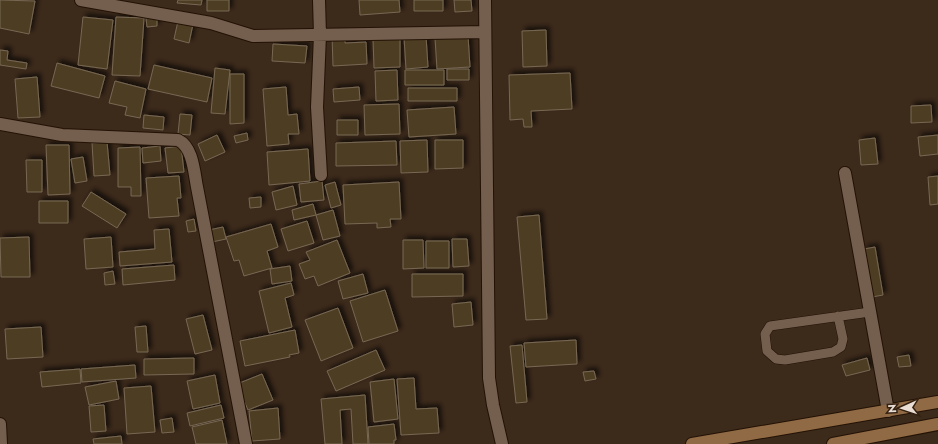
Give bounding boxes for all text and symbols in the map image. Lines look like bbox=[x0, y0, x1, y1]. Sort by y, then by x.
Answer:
north arrow bbox=[882, 388, 922, 428]
text: N bbox=[884, 404, 900, 413]

